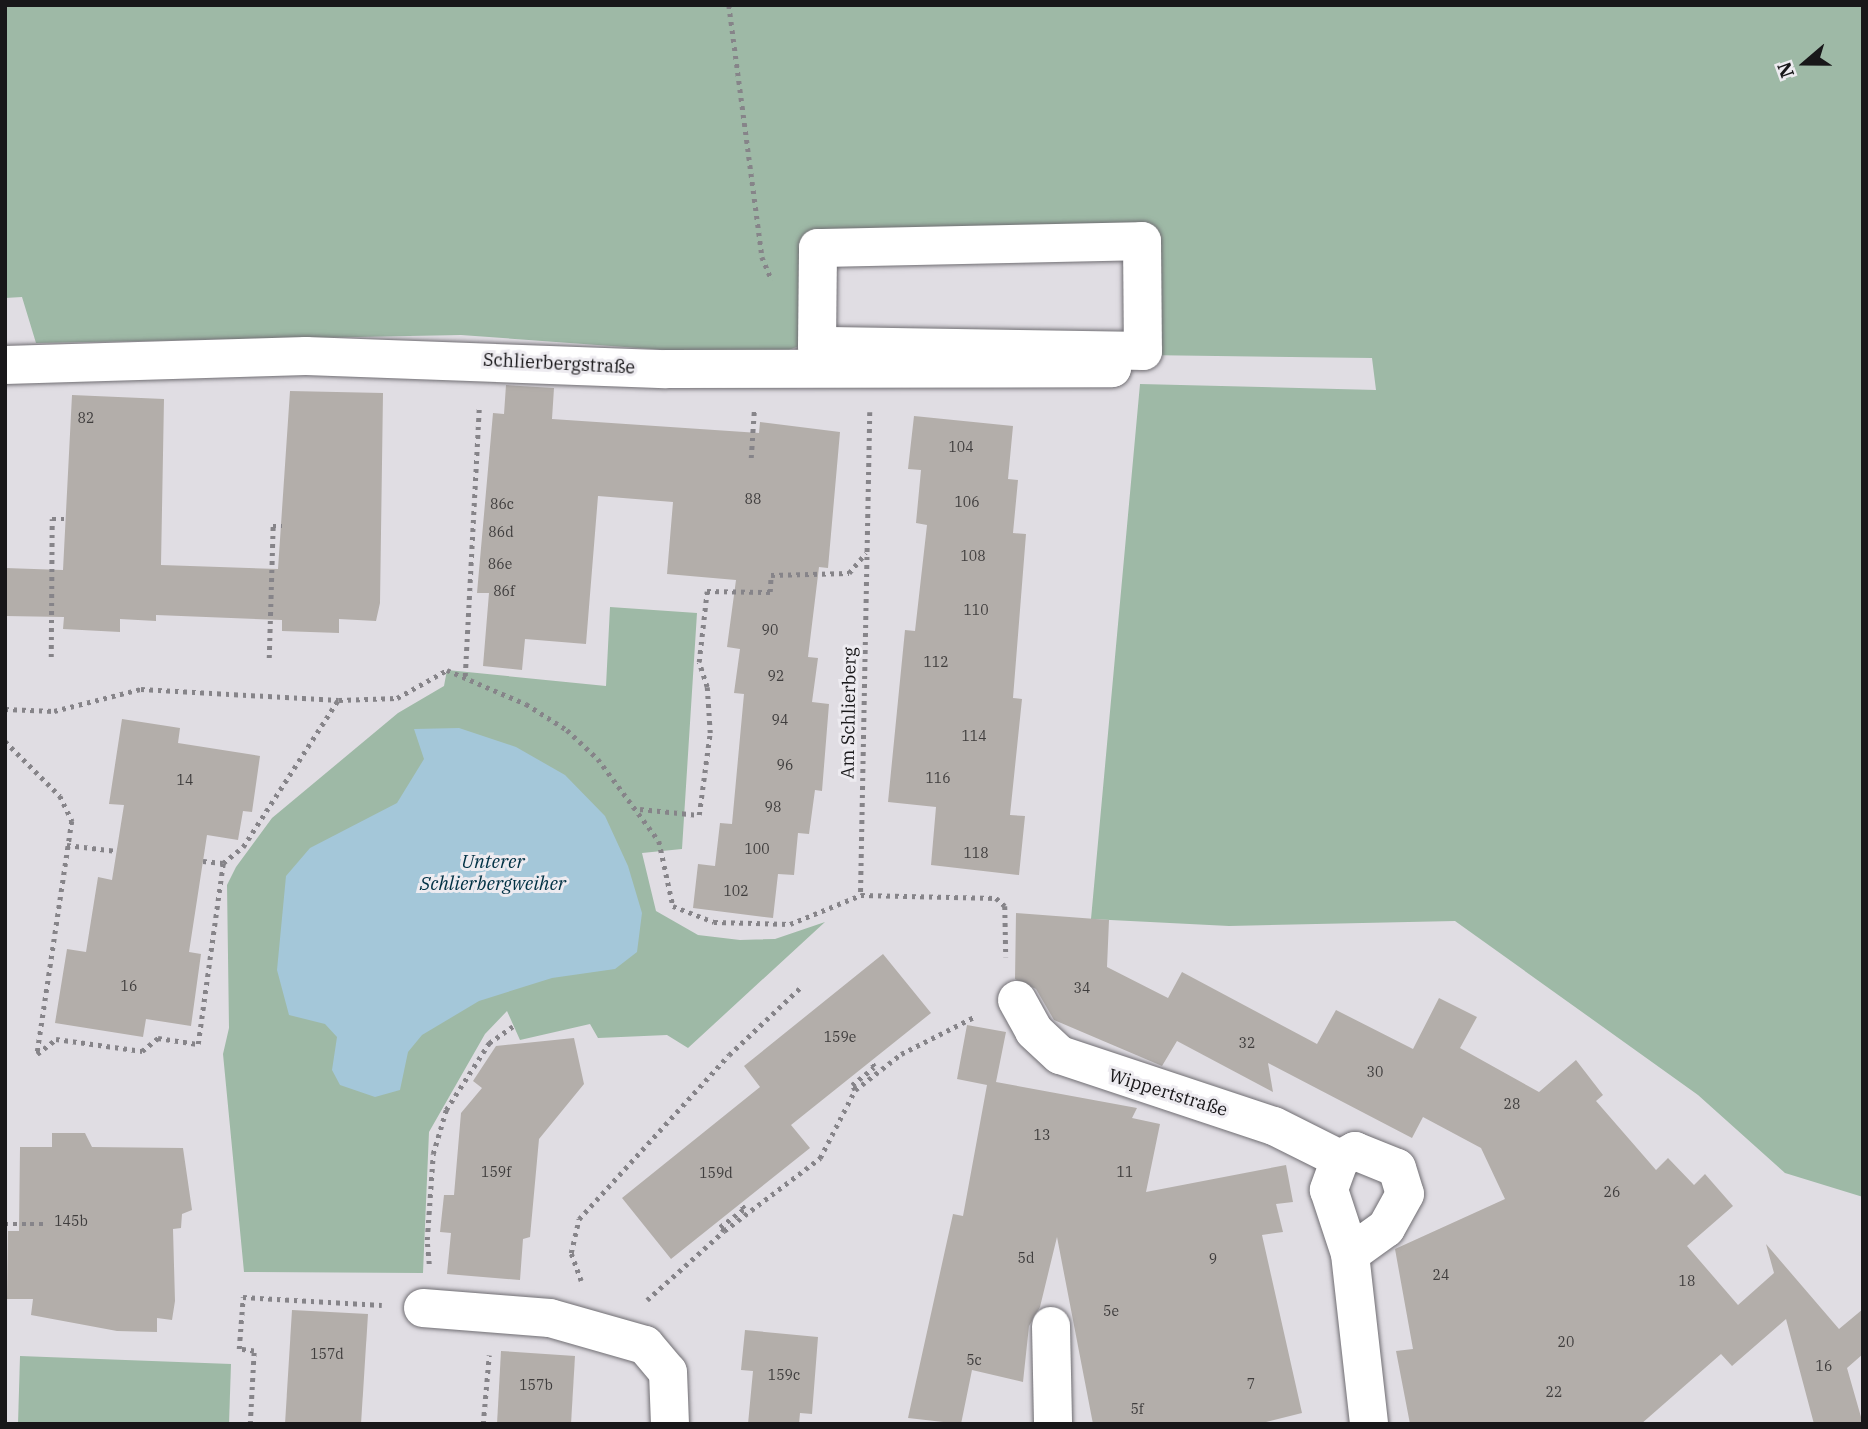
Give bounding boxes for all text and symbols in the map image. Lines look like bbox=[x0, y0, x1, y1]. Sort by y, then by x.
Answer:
north arrow bbox=[1770, 28, 1840, 98]
text: N bbox=[1771, 59, 1799, 81]
street label: Schlierbergstraße bbox=[482, 349, 636, 379]
house number: 82 bbox=[78, 410, 94, 426]
house number: 104 bbox=[948, 439, 974, 455]
house number: 88 bbox=[745, 491, 761, 507]
house number: 106 bbox=[954, 494, 980, 510]
house number: 86c bbox=[490, 496, 514, 512]
house number: 86d bbox=[488, 524, 514, 540]
house number: 108 bbox=[960, 548, 986, 564]
house number: 86e bbox=[488, 556, 512, 572]
house number: 86f bbox=[493, 583, 515, 599]
house number: 110 bbox=[963, 602, 989, 618]
house number: 90 bbox=[762, 622, 778, 638]
street label: Am Schlierberg bbox=[837, 647, 861, 779]
house number: 112 bbox=[923, 654, 949, 670]
house number: 92 bbox=[768, 668, 784, 684]
house number: 94 bbox=[772, 712, 788, 728]
house number: 114 bbox=[961, 728, 987, 744]
house number: 96 bbox=[777, 757, 793, 773]
house number: 116 bbox=[925, 770, 951, 786]
house number: 14 bbox=[177, 772, 193, 788]
house number: 98 bbox=[765, 799, 781, 815]
house number: 100 bbox=[744, 841, 770, 857]
house number: 118 bbox=[963, 845, 989, 861]
water label: Unterer Schlierbergweiher bbox=[420, 851, 566, 895]
house number: 102 bbox=[723, 883, 749, 899]
house number: 16 bbox=[121, 978, 137, 994]
house number: 34 bbox=[1074, 980, 1090, 996]
house number: 159e bbox=[824, 1029, 856, 1045]
house number: 32 bbox=[1239, 1035, 1255, 1051]
house number: 30 bbox=[1367, 1064, 1383, 1080]
street label: Wippertstraße bbox=[1106, 1065, 1230, 1121]
house number: 28 bbox=[1504, 1096, 1520, 1112]
house number: 13 bbox=[1034, 1127, 1050, 1143]
house number: 159f bbox=[481, 1164, 511, 1180]
house number: 11 bbox=[1117, 1164, 1133, 1180]
house number: 159d bbox=[699, 1165, 733, 1181]
house number: 26 bbox=[1604, 1184, 1620, 1200]
house number: 145b bbox=[54, 1213, 88, 1229]
house number: 5d bbox=[1018, 1250, 1034, 1266]
house number: 9 bbox=[1209, 1251, 1217, 1267]
house number: 24 bbox=[1433, 1267, 1449, 1283]
house number: 18 bbox=[1679, 1273, 1695, 1289]
house number: 5e bbox=[1103, 1303, 1119, 1319]
house number: 20 bbox=[1558, 1334, 1574, 1350]
house number: 157d bbox=[310, 1346, 344, 1362]
house number: 5c bbox=[966, 1352, 982, 1368]
house number: 16 bbox=[1816, 1358, 1832, 1374]
house number: 159c bbox=[768, 1367, 800, 1383]
house number: 7 bbox=[1247, 1376, 1255, 1392]
house number: 157b bbox=[519, 1377, 553, 1393]
house number: 22 bbox=[1546, 1384, 1562, 1400]
house number: 5f bbox=[1130, 1401, 1144, 1417]

